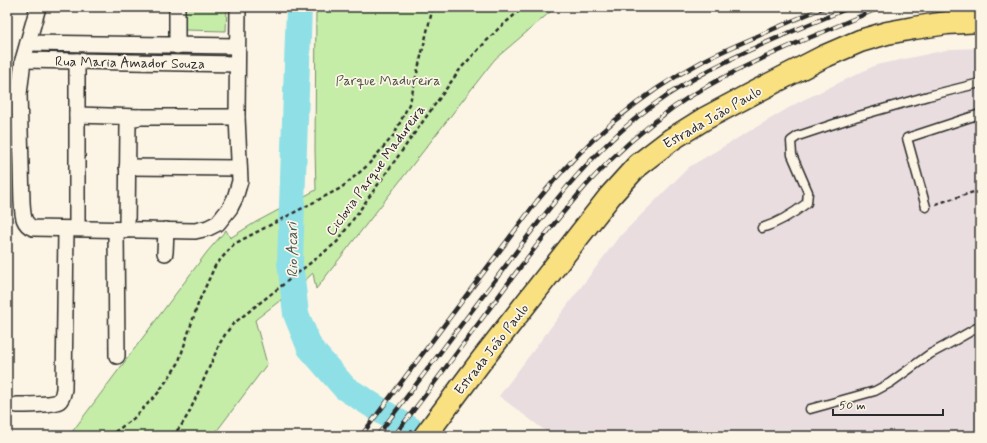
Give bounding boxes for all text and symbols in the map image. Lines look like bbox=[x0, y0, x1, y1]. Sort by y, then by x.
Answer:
street label: Rua Maria Amador Souza bbox=[55, 53, 205, 73]
park label: Parque Madureira bbox=[336, 72, 440, 90]
street label: Estrada João Paulo bbox=[660, 82, 765, 153]
street label: Ciclovia Parque Madureira bbox=[322, 101, 430, 240]
water label: Rio Acari bbox=[282, 221, 303, 278]
street label: Estrada João Paulo bbox=[451, 300, 533, 399]
scale bar bbox=[833, 391, 943, 417]
text: 50 m bbox=[839, 398, 866, 414]

